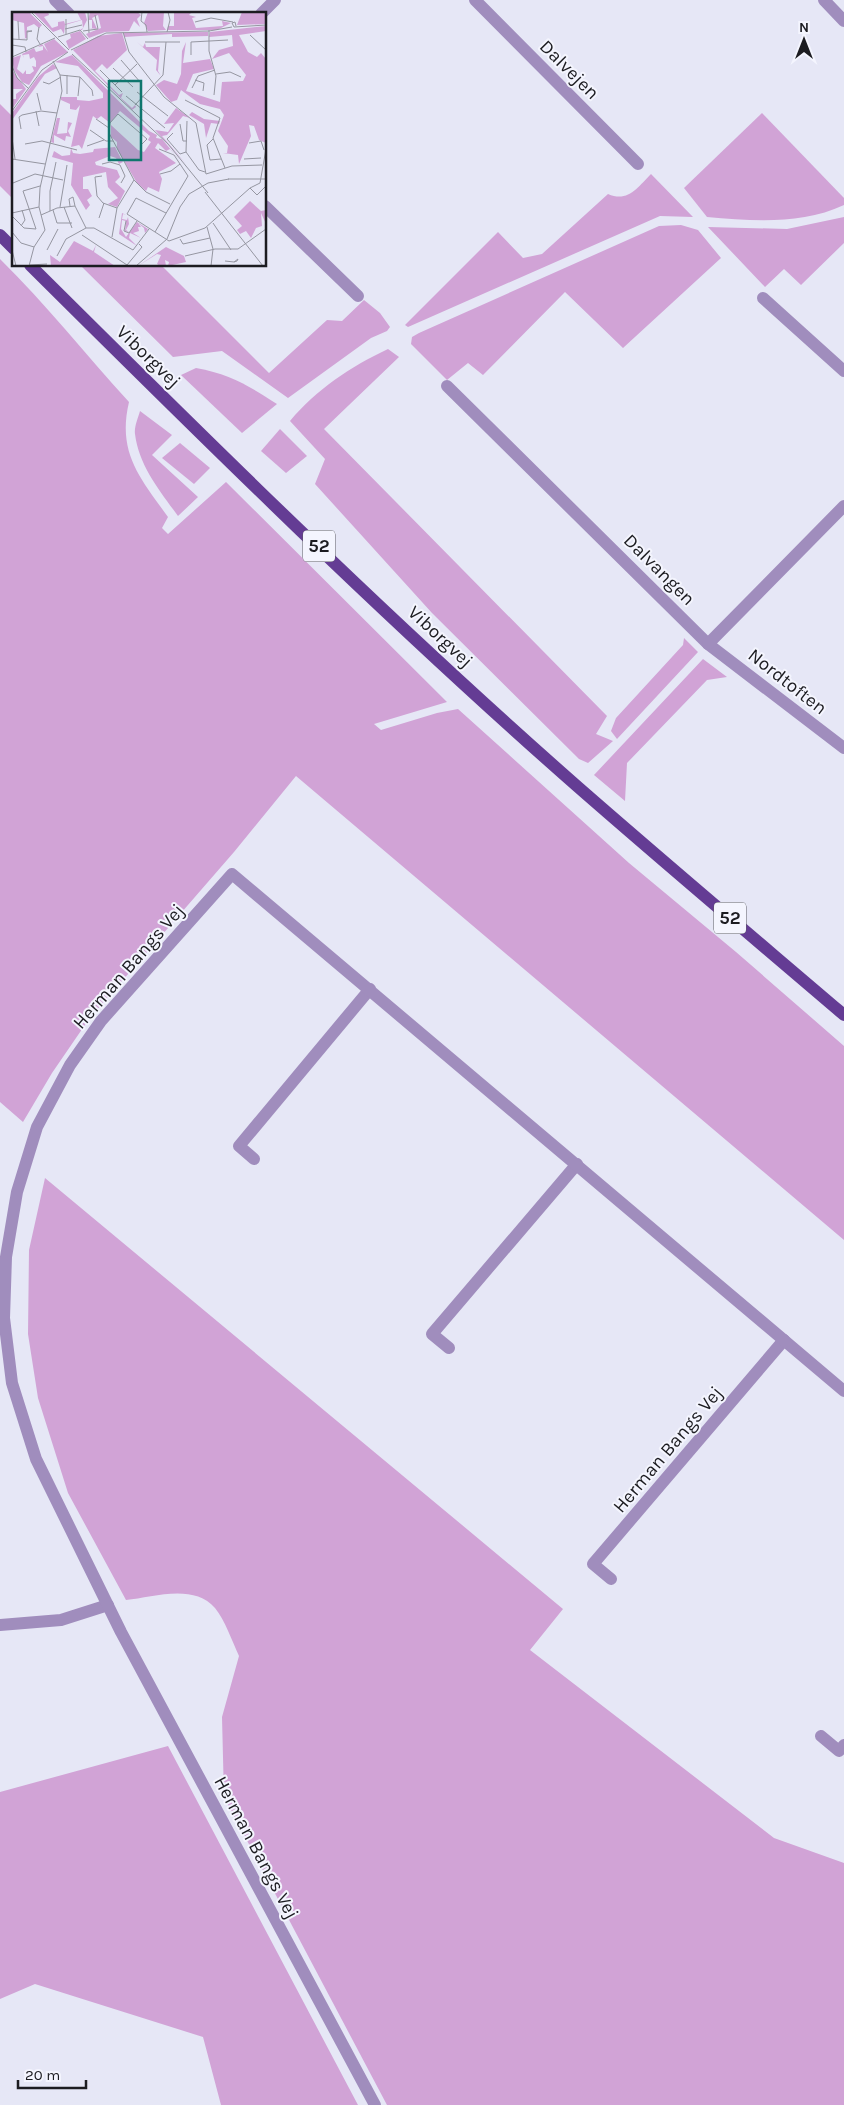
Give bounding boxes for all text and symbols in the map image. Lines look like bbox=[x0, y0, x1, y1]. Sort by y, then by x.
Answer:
inset map bbox=[12, 12, 266, 266]
north arrow bbox=[779, 15, 829, 65]
text: N bbox=[799, 19, 809, 36]
street label: Dalvejen bbox=[535, 35, 604, 104]
street label: Viborgvej bbox=[112, 321, 185, 393]
street label: Dalvangen bbox=[619, 529, 700, 610]
road number: 52 bbox=[303, 530, 335, 562]
street label: Viborgvej bbox=[403, 601, 477, 672]
street label: Nordtoften bbox=[744, 644, 831, 719]
street label: Herman Bangs Vej bbox=[69, 900, 189, 1034]
road number: 52 bbox=[714, 902, 746, 934]
street label: Herman Bangs Vej bbox=[608, 1382, 727, 1517]
street label: Herman Bangs Vej bbox=[209, 1772, 303, 1923]
scale bar bbox=[18, 2058, 85, 2090]
text: 20 m bbox=[25, 2066, 60, 2084]

